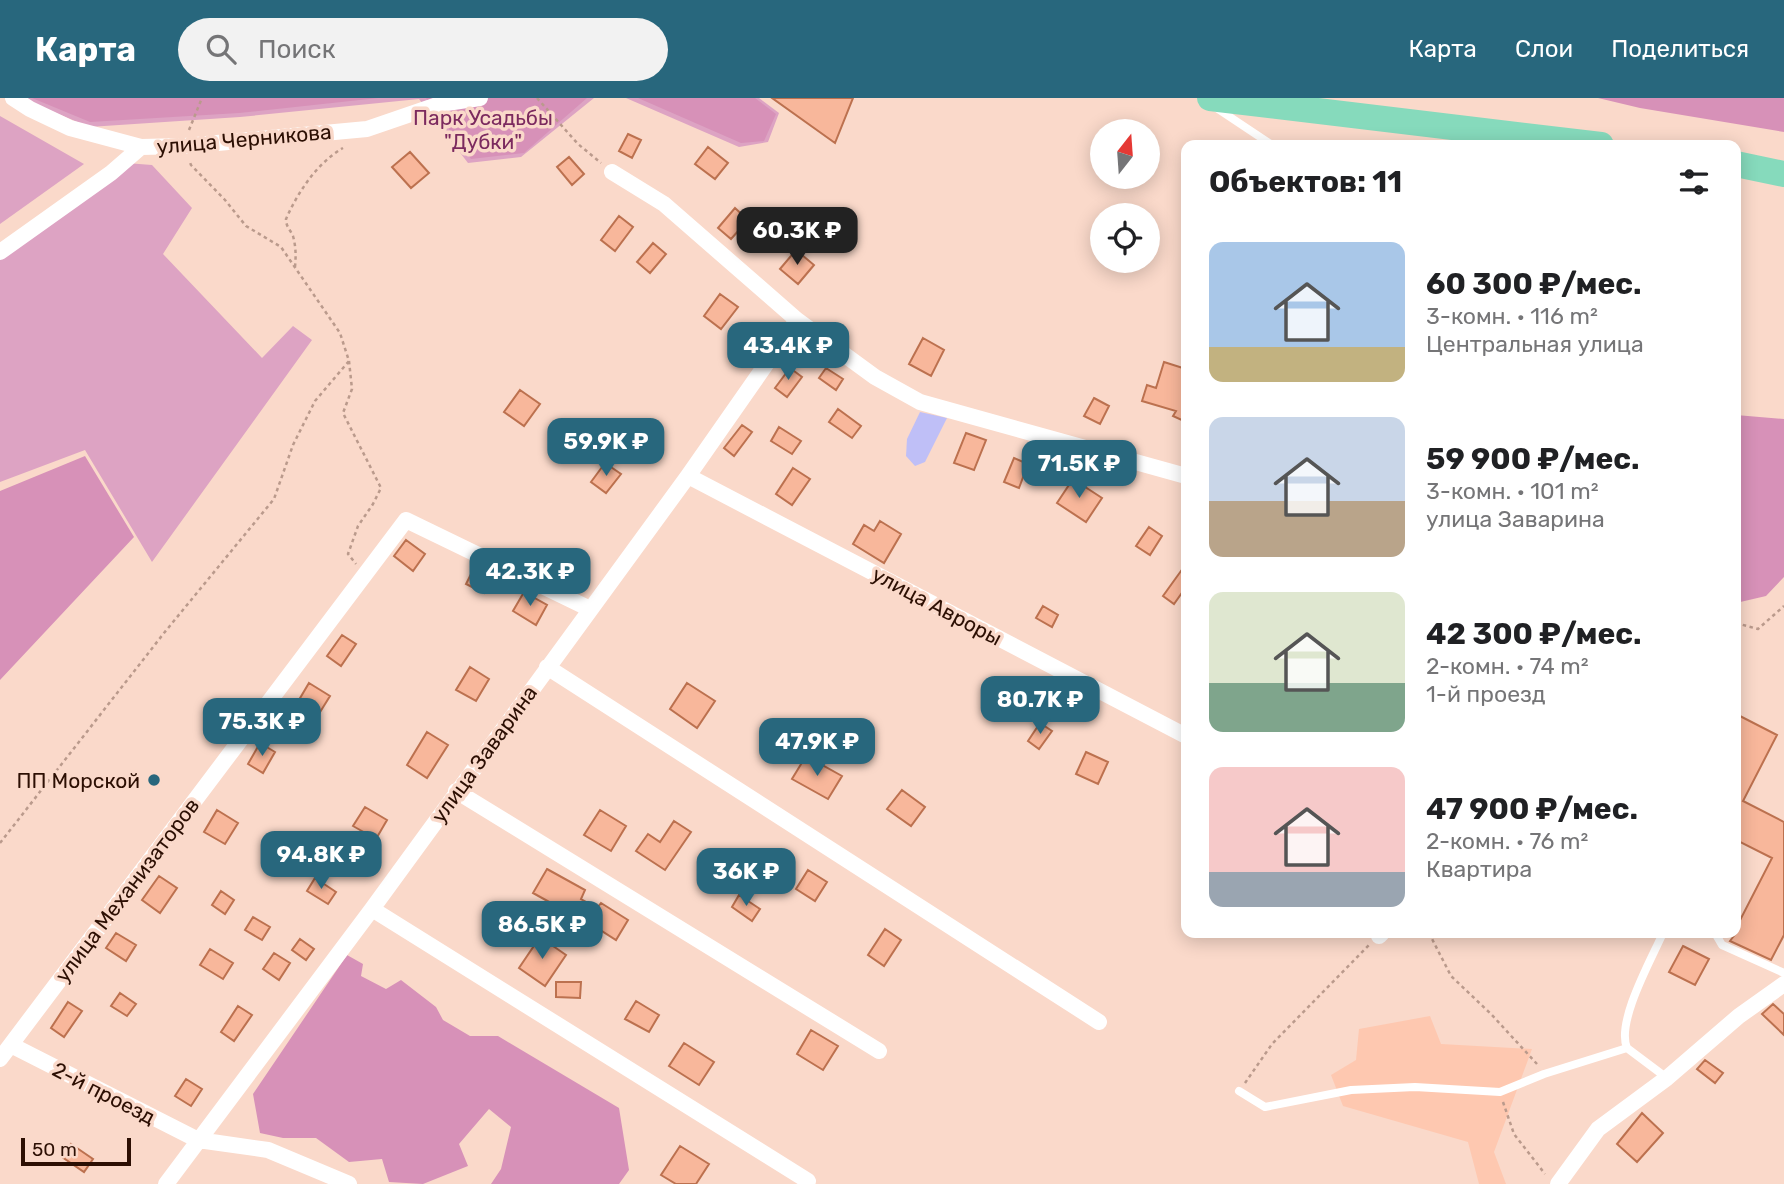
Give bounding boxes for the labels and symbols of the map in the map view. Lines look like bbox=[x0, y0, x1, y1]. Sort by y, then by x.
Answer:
park label: Парк Усадьбы "Дубки" bbox=[413, 105, 553, 154]
street label: улица Черникова bbox=[156, 119, 332, 159]
north arrow bbox=[1090, 119, 1160, 189]
pin: 60.3K ₽ bbox=[732, 208, 862, 267]
pin: 43.4K ₽ bbox=[723, 322, 853, 382]
pin: 59.9K ₽ bbox=[541, 418, 671, 478]
pin: 71.5K ₽ bbox=[1014, 440, 1144, 500]
pin: 42.3K ₽ bbox=[465, 548, 595, 608]
street label: улица Авроры bbox=[868, 561, 1006, 651]
pin: 80.7K ₽ bbox=[975, 676, 1105, 736]
street label: улица Заварина bbox=[426, 681, 542, 827]
pin: 75.3K ₽ bbox=[197, 698, 327, 758]
pin: 47.9K ₽ bbox=[752, 718, 882, 778]
place label: ПП Морской bbox=[16, 768, 140, 793]
marker: ПП Морской bbox=[146, 772, 162, 788]
street label: улица Механизаторов bbox=[50, 793, 204, 987]
pin: 94.8K ₽ bbox=[256, 832, 386, 891]
pin: 36K ₽ bbox=[697, 848, 795, 908]
pin: 86.5K ₽ bbox=[477, 902, 607, 961]
street label: 2-й проезд bbox=[48, 1056, 160, 1130]
scale bar bbox=[21, 1135, 131, 1167]

